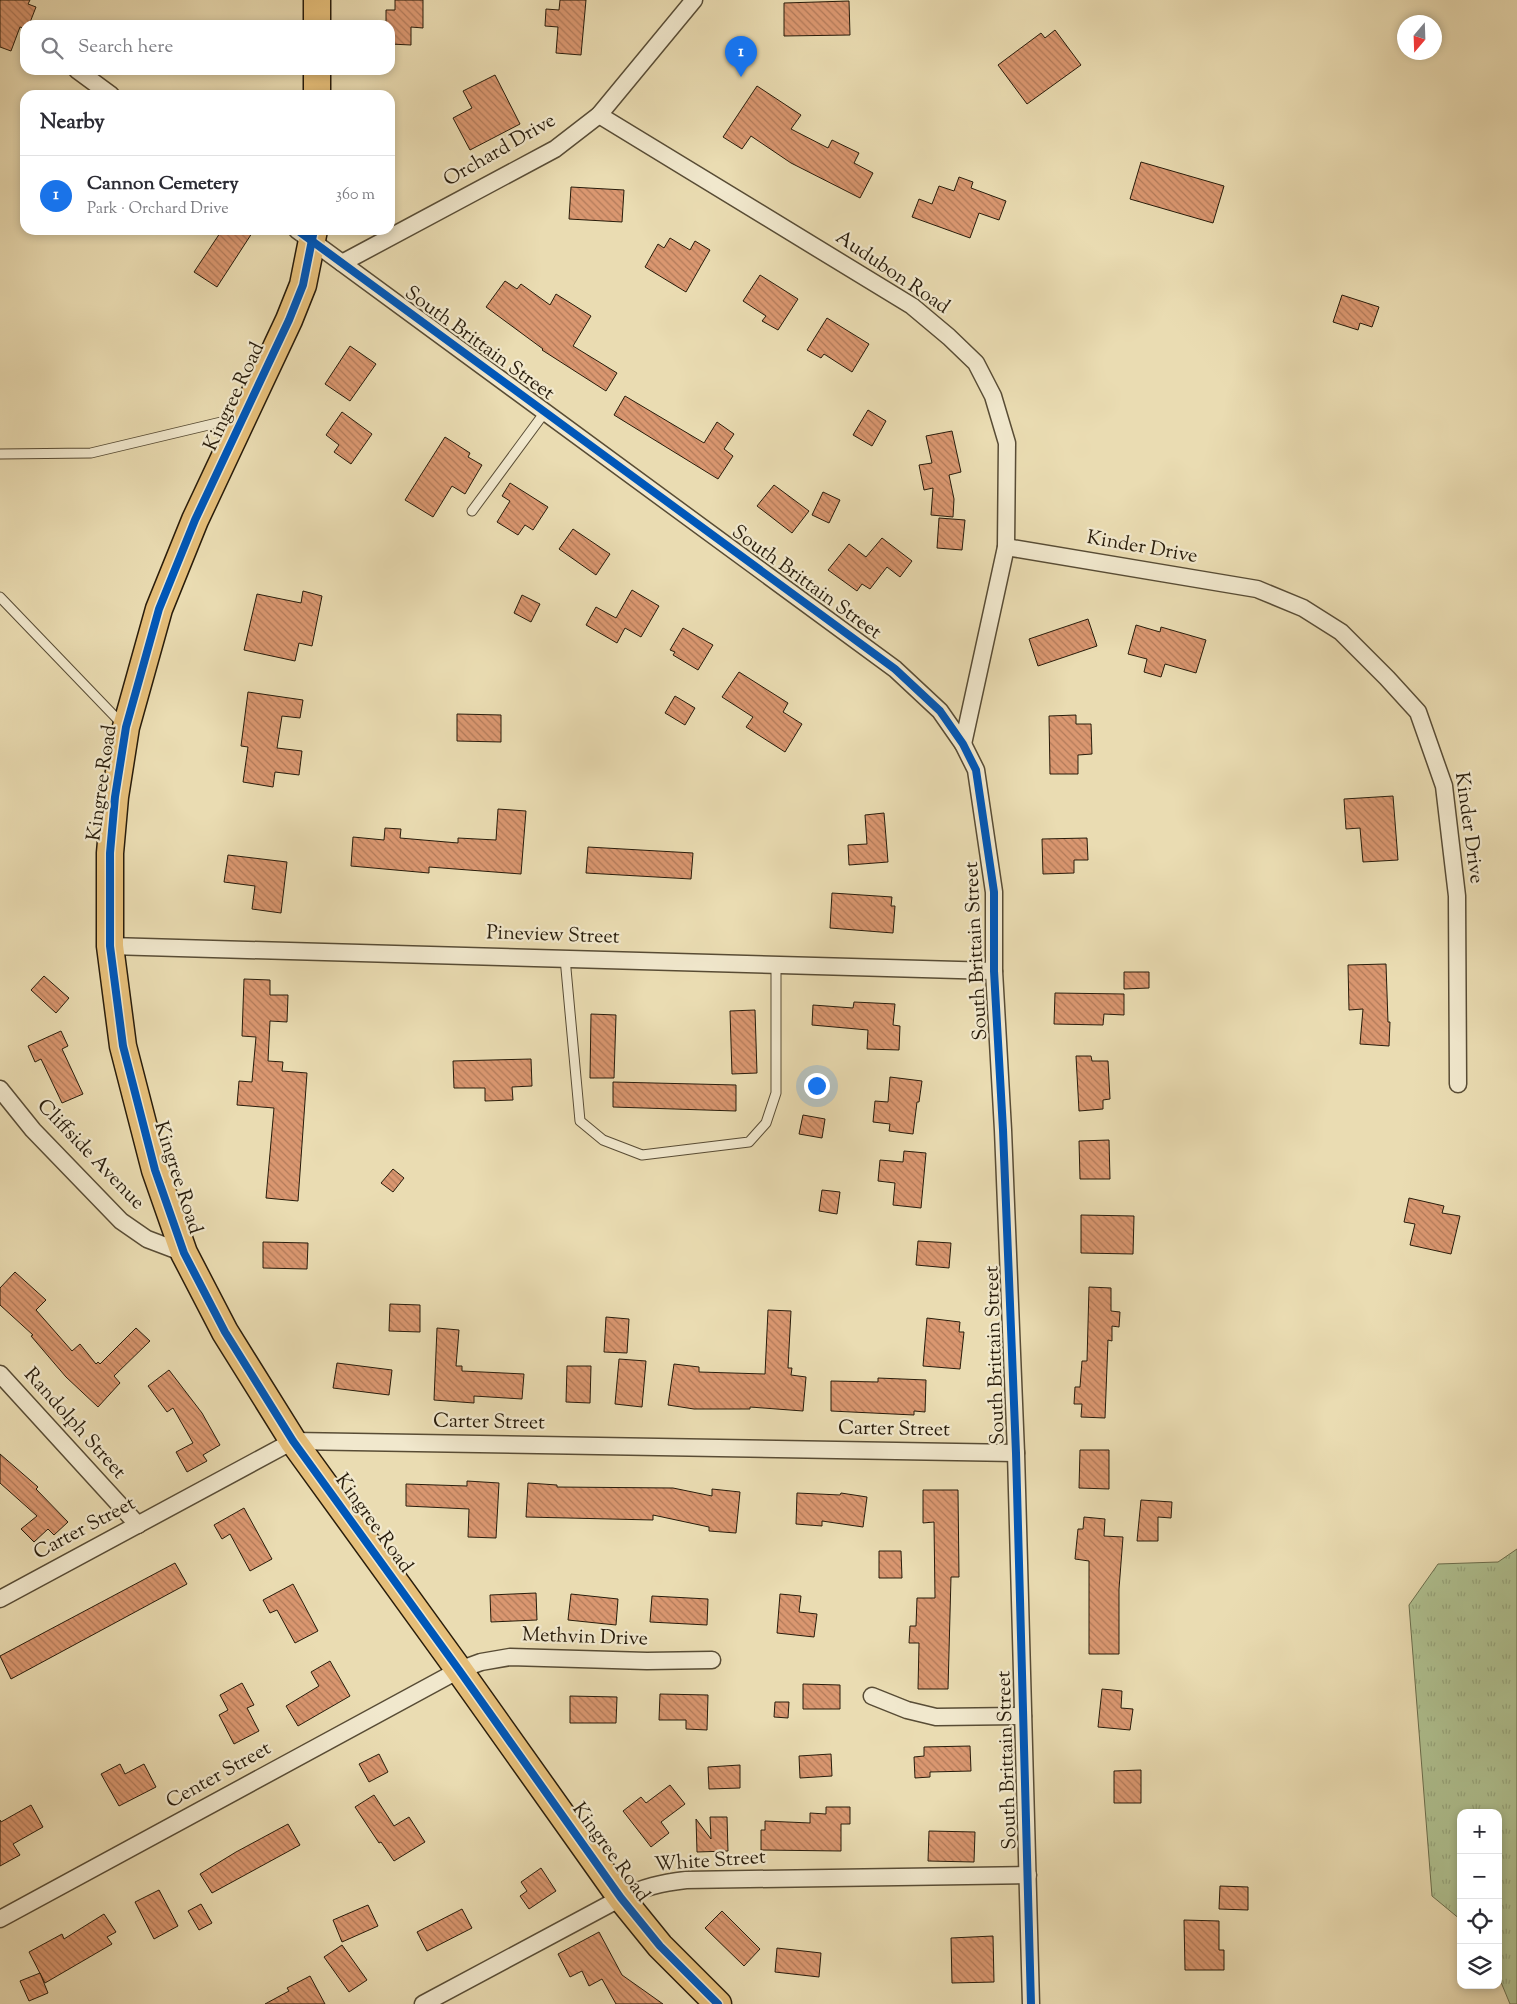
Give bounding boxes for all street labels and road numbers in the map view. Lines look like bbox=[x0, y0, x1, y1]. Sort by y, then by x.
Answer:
street label: Orchard Drive bbox=[438, 107, 562, 195]
street label: Audubon Road bbox=[829, 224, 955, 322]
street label: South Brittain Street bbox=[398, 280, 560, 408]
street label: Kingree Road bbox=[197, 338, 273, 456]
street label: South Brittain Street bbox=[725, 519, 887, 647]
street label: Kinder Drive bbox=[1084, 524, 1200, 572]
street label: Kingree Road bbox=[81, 723, 125, 843]
street label: Kinder Drive bbox=[1446, 770, 1490, 886]
street label: South Brittain Street bbox=[958, 861, 996, 1041]
street label: Pineview Street bbox=[486, 919, 620, 953]
street label: Cliffside Avenue bbox=[29, 1093, 151, 1217]
street label: Kingree Road bbox=[145, 1118, 209, 1238]
street label: South Brittain Street bbox=[978, 1265, 1014, 1445]
street label: Randolph Street bbox=[16, 1362, 132, 1486]
street label: Carter Street bbox=[433, 1408, 545, 1438]
street label: Carter Street bbox=[838, 1415, 950, 1445]
street label: Kingree Road bbox=[327, 1468, 419, 1580]
street label: Carter Street bbox=[29, 1490, 141, 1568]
street label: Methvin Drive bbox=[522, 1621, 648, 1655]
street label: South Brittain Street bbox=[990, 1670, 1026, 1850]
street label: Center Street bbox=[161, 1735, 277, 1817]
street label: Kingree Road bbox=[564, 1797, 656, 1909]
street label: White Street bbox=[653, 1844, 767, 1880]

